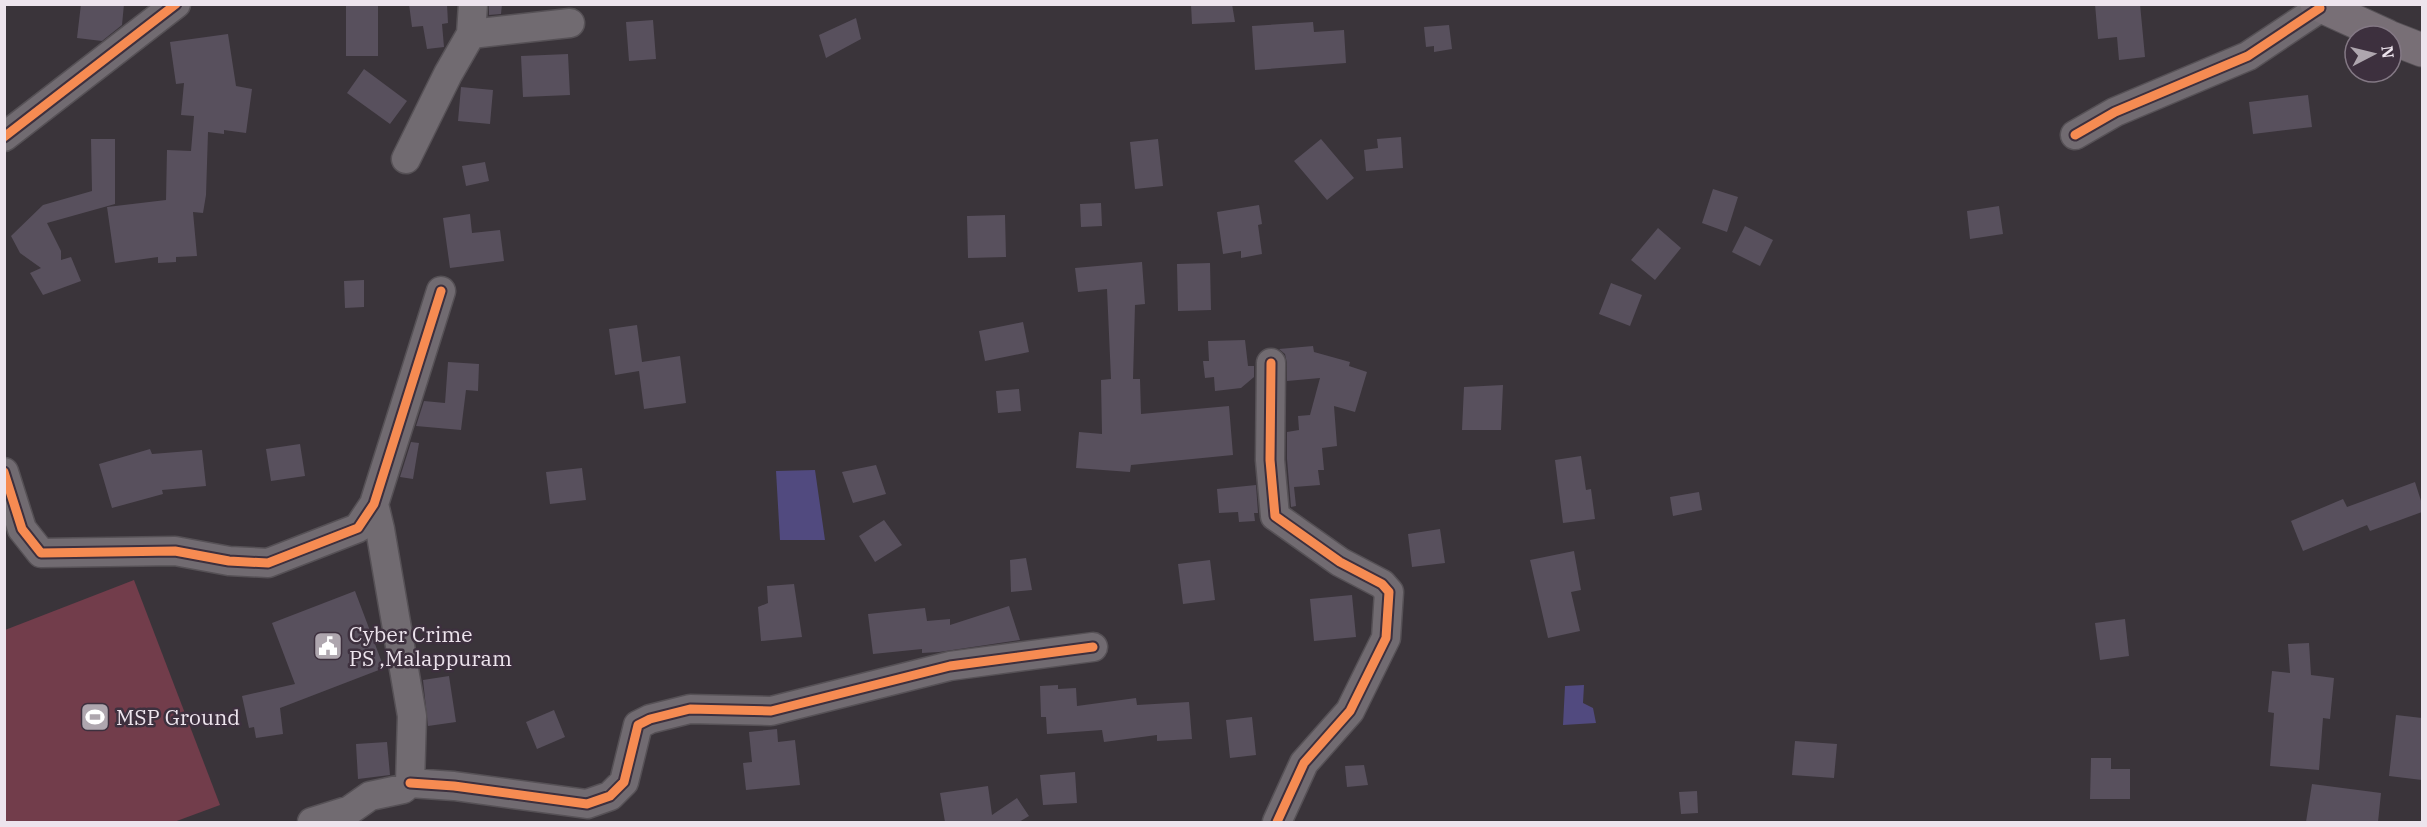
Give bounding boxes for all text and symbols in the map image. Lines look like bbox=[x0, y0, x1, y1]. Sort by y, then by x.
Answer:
north arrow bbox=[2343, 24, 2403, 84]
text: N bbox=[2377, 45, 2399, 60]
place label: Cyber Crime PS ,Malappuram bbox=[349, 620, 512, 672]
public building icon: Cyber Crime PS ,Malappuram bbox=[312, 630, 344, 662]
sports icon: MSP Ground bbox=[79, 701, 111, 733]
place label: MSP Ground bbox=[116, 703, 240, 731]

